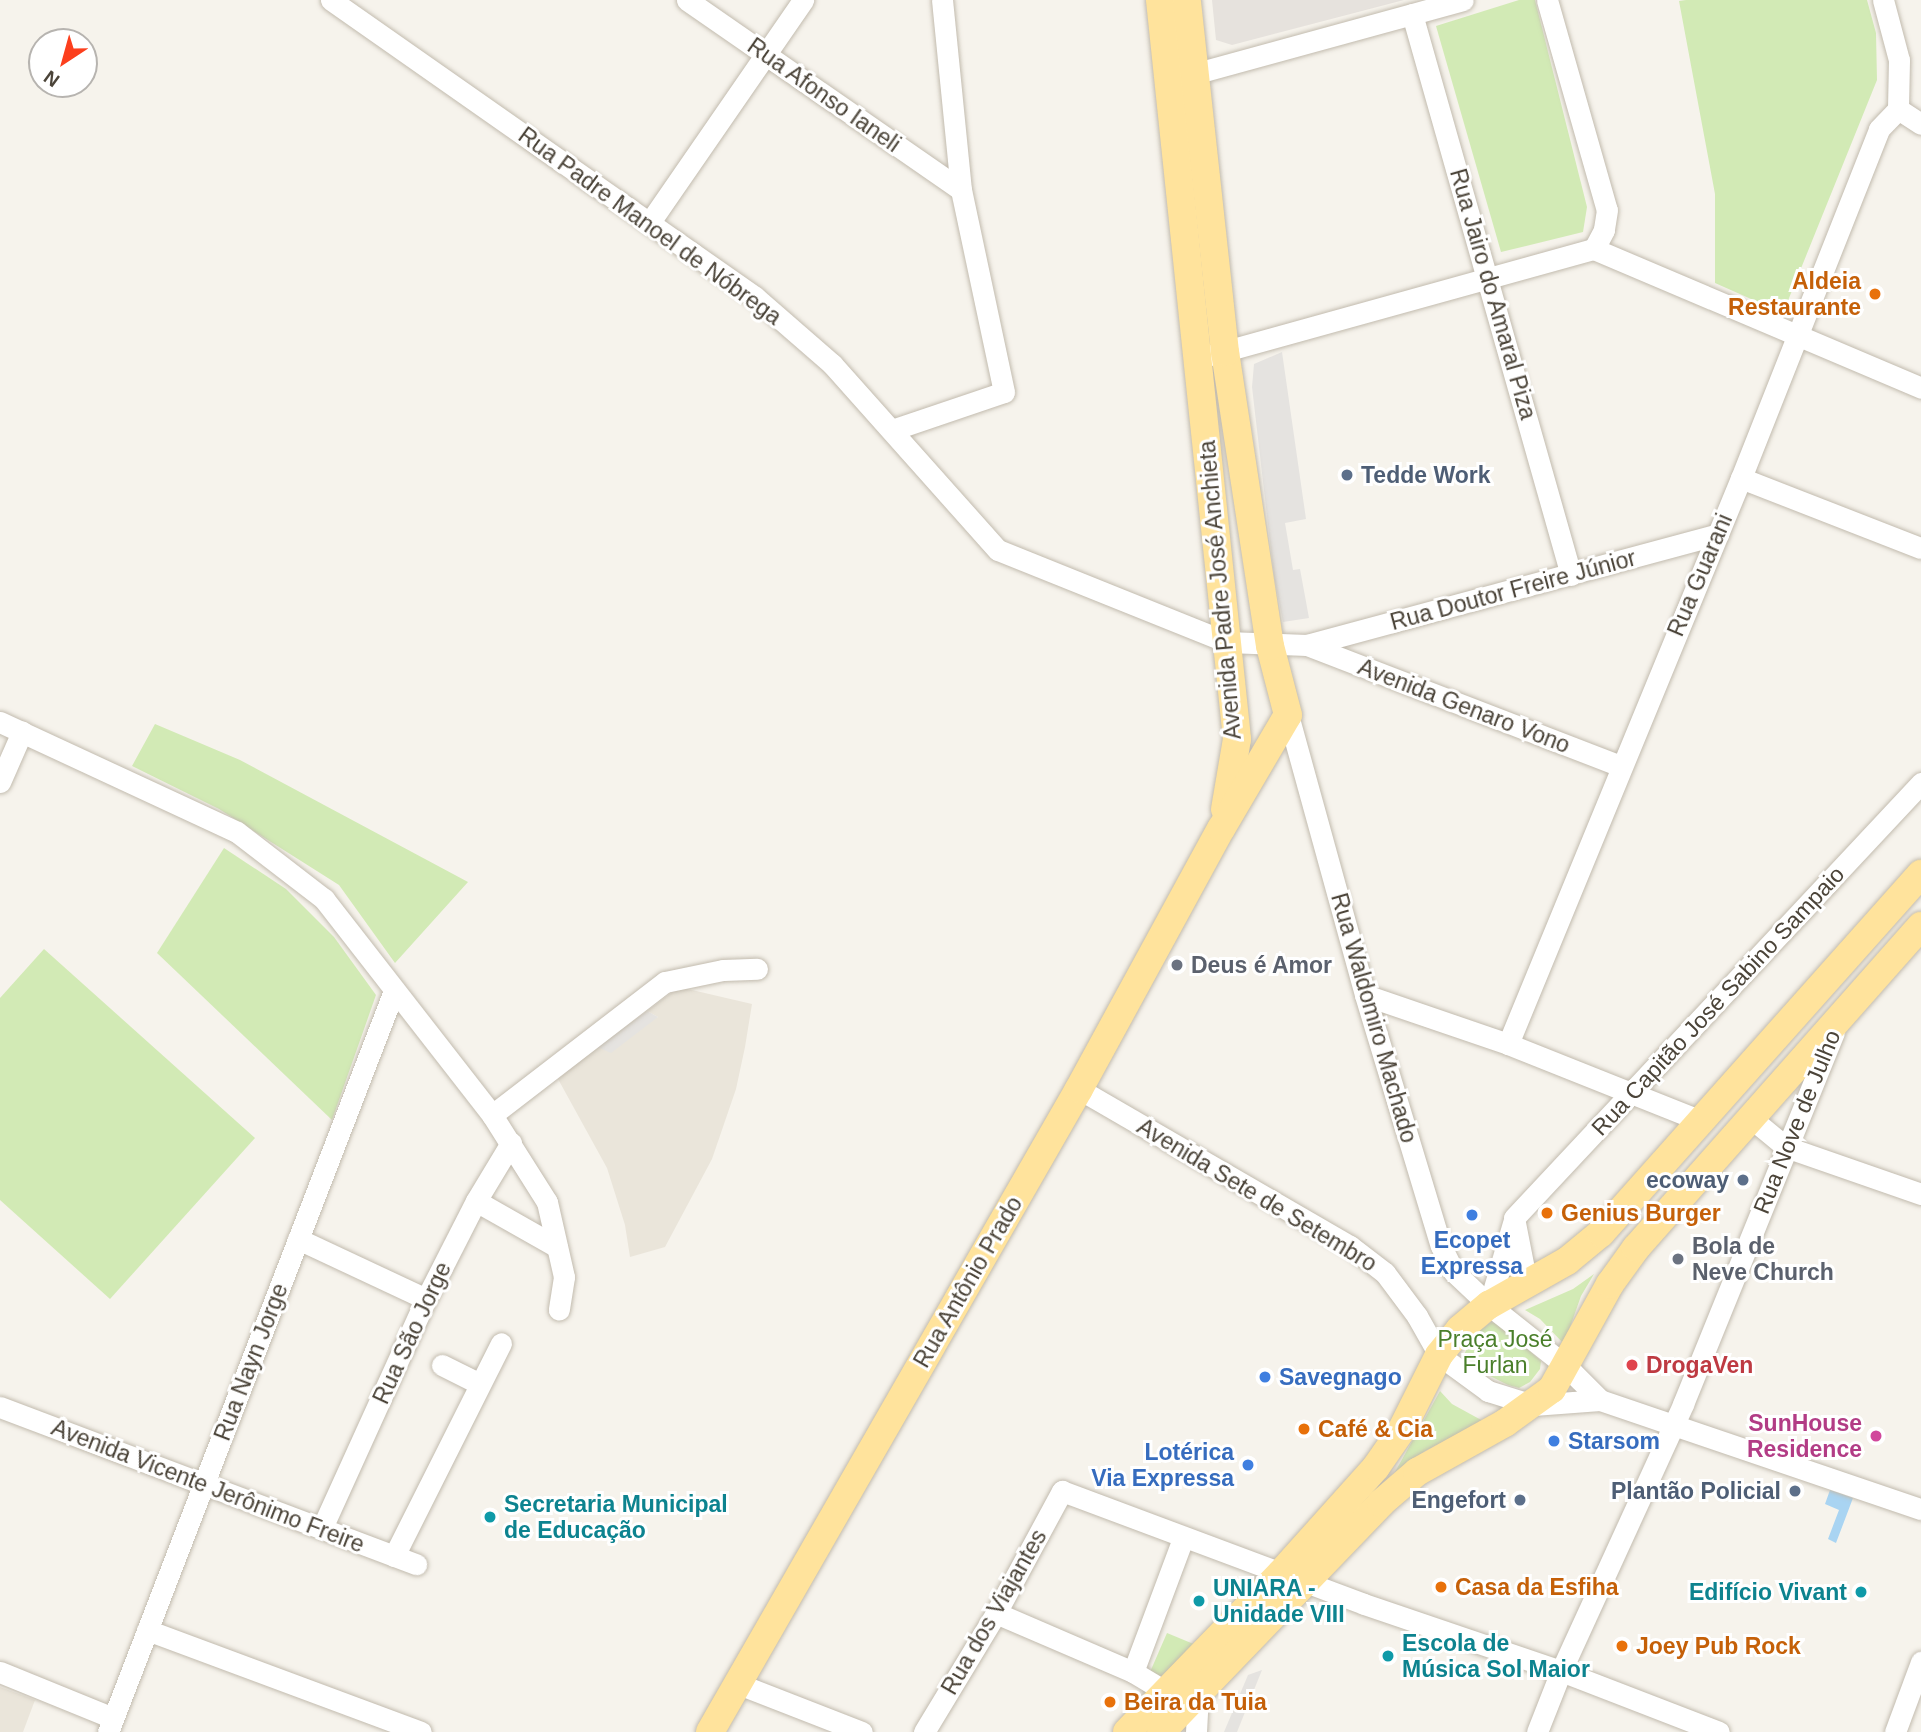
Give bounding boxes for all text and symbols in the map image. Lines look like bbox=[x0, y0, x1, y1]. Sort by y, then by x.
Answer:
north arrow bbox=[28, 28, 98, 98]
street label: Rua Afonso Ianeli bbox=[742, 32, 906, 158]
text: N bbox=[40, 66, 63, 91]
street label: Rua Padre Manoel de Nóbrega bbox=[513, 121, 787, 331]
street label: Rua Jairo do Amaral Piza bbox=[1444, 165, 1542, 423]
place label: Aldeia Restaurante bbox=[1728, 267, 1861, 321]
marker: Aldeia Restaurante bbox=[1867, 286, 1883, 302]
street label: Avenida Padre José Anchieta bbox=[1193, 439, 1247, 741]
place label: Tedde Work bbox=[1361, 461, 1490, 489]
marker: Tedde Work bbox=[1339, 467, 1355, 483]
street label: Rua Guarani bbox=[1662, 510, 1738, 640]
street label: Rua Doutor Freire Júnior bbox=[1387, 544, 1639, 636]
street label: Avenida Genaro Vono bbox=[1354, 653, 1574, 759]
street label: Rua Capitão José Sabino Sampaio bbox=[1586, 861, 1850, 1141]
street label: Rua Waldomiro Machado bbox=[1325, 890, 1423, 1146]
place label: Deus é Amor bbox=[1191, 951, 1333, 979]
marker: Deus é Amor bbox=[1169, 957, 1185, 973]
street label: Rua Nove de Julho bbox=[1748, 1026, 1846, 1218]
street label: Avenida Sete de Setembro bbox=[1132, 1112, 1382, 1278]
place label: ecoway bbox=[1646, 1166, 1729, 1194]
marker: ecoway bbox=[1735, 1172, 1751, 1188]
street label: Rua Antônio Prado bbox=[907, 1191, 1029, 1373]
place label: Genius Burger bbox=[1561, 1199, 1721, 1227]
marker: Genius Burger bbox=[1539, 1205, 1555, 1221]
marker: Ecopet Expressa bbox=[1464, 1207, 1480, 1223]
place label: Ecopet Expressa bbox=[1421, 1226, 1523, 1280]
place label: Bola de Neve Church bbox=[1692, 1232, 1834, 1286]
marker: Bola de Neve Church bbox=[1670, 1251, 1686, 1267]
street label: Rua São Jorge bbox=[367, 1258, 457, 1408]
street label: Rua Nayn Jorge bbox=[208, 1279, 294, 1445]
park label: Praça José Furlan bbox=[1437, 1325, 1553, 1379]
place label: DrogaVen bbox=[1646, 1351, 1753, 1379]
marker: DrogaVen bbox=[1624, 1357, 1640, 1373]
place label: Savegnago bbox=[1279, 1363, 1402, 1391]
marker: Savegnago bbox=[1257, 1369, 1273, 1385]
place label: SunHouse Residence bbox=[1747, 1409, 1862, 1463]
street label: Avenida Vicente Jerônimo Freire bbox=[48, 1413, 368, 1559]
place label: Café & Cia bbox=[1318, 1415, 1433, 1443]
marker: Café & Cia bbox=[1296, 1421, 1312, 1437]
place label: Starsom bbox=[1568, 1427, 1660, 1455]
marker: SunHouse Residence bbox=[1868, 1428, 1884, 1444]
marker: Starsom bbox=[1546, 1433, 1562, 1449]
place label: Lotérica Via Expressa bbox=[1091, 1438, 1234, 1492]
marker: Lotérica Via Expressa bbox=[1240, 1457, 1256, 1473]
place label: Plantão Policial bbox=[1611, 1477, 1781, 1505]
marker: Plantão Policial bbox=[1787, 1483, 1803, 1499]
place label: Engefort bbox=[1411, 1486, 1506, 1514]
place label: Secretaria Municipal de Educação bbox=[504, 1490, 728, 1544]
marker: Engefort bbox=[1512, 1492, 1528, 1508]
marker: Secretaria Municipal de Educação bbox=[482, 1509, 498, 1525]
street label: Rua dos Viajantes bbox=[935, 1524, 1053, 1700]
place label: Casa da Esfiha bbox=[1455, 1573, 1619, 1601]
place label: UNIARA - Unidade VIII bbox=[1213, 1574, 1345, 1628]
place label: Edifício Vivant bbox=[1689, 1578, 1847, 1606]
marker: Casa da Esfiha bbox=[1433, 1579, 1449, 1595]
marker: Edifício Vivant bbox=[1853, 1584, 1869, 1600]
marker: UNIARA - Unidade VIII bbox=[1191, 1593, 1207, 1609]
place label: Escola de Música Sol Maior bbox=[1402, 1629, 1590, 1683]
place label: Joey Pub Rock bbox=[1636, 1632, 1801, 1660]
marker: Joey Pub Rock bbox=[1614, 1638, 1630, 1654]
marker: Escola de Música Sol Maior bbox=[1380, 1648, 1396, 1664]
place label: Beira da Tuia bbox=[1124, 1688, 1267, 1716]
marker: Beira da Tuia bbox=[1102, 1694, 1118, 1710]

